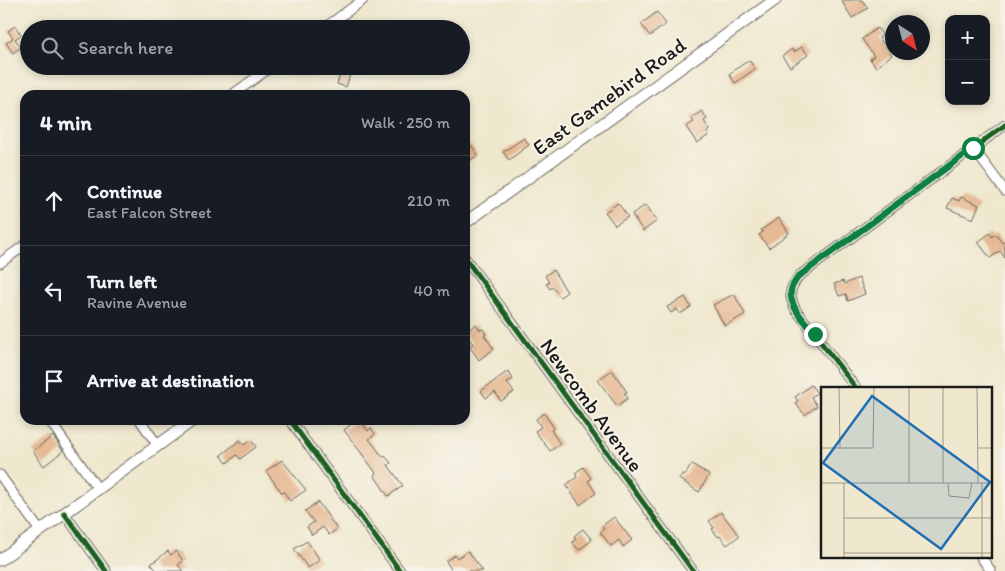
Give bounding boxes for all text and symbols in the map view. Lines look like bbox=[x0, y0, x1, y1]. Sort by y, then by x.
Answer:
north arrow bbox=[885, 15, 930, 60]
map controls bbox=[945, 15, 990, 105]
button: + bbox=[945, 15, 990, 60]
search box bbox=[20, 20, 470, 75]
street label: East Gamebird Road bbox=[528, 32, 691, 160]
icon: search bbox=[38, 34, 66, 62]
text: Search here bbox=[78, 36, 173, 59]
button: − bbox=[945, 60, 990, 105]
text: 4 min bbox=[40, 110, 92, 135]
text: Walk · 250 m bbox=[361, 113, 450, 132]
route start bbox=[962, 137, 985, 160]
text: Continue bbox=[87, 180, 162, 203]
icon: ahead bbox=[40, 187, 68, 215]
text: 210 m bbox=[407, 191, 450, 210]
text: East Falcon Street bbox=[87, 203, 212, 222]
text: Turn left bbox=[87, 270, 157, 293]
icon: left bbox=[40, 277, 68, 305]
text: 40 m bbox=[413, 281, 450, 300]
text: Ravine Avenue bbox=[87, 293, 187, 312]
route end bbox=[804, 323, 827, 346]
street label: Newcomb Avenue bbox=[535, 333, 649, 477]
icon: arrive bbox=[40, 367, 68, 395]
text: Arrive at destination bbox=[87, 369, 254, 392]
inset map bbox=[821, 387, 992, 558]

